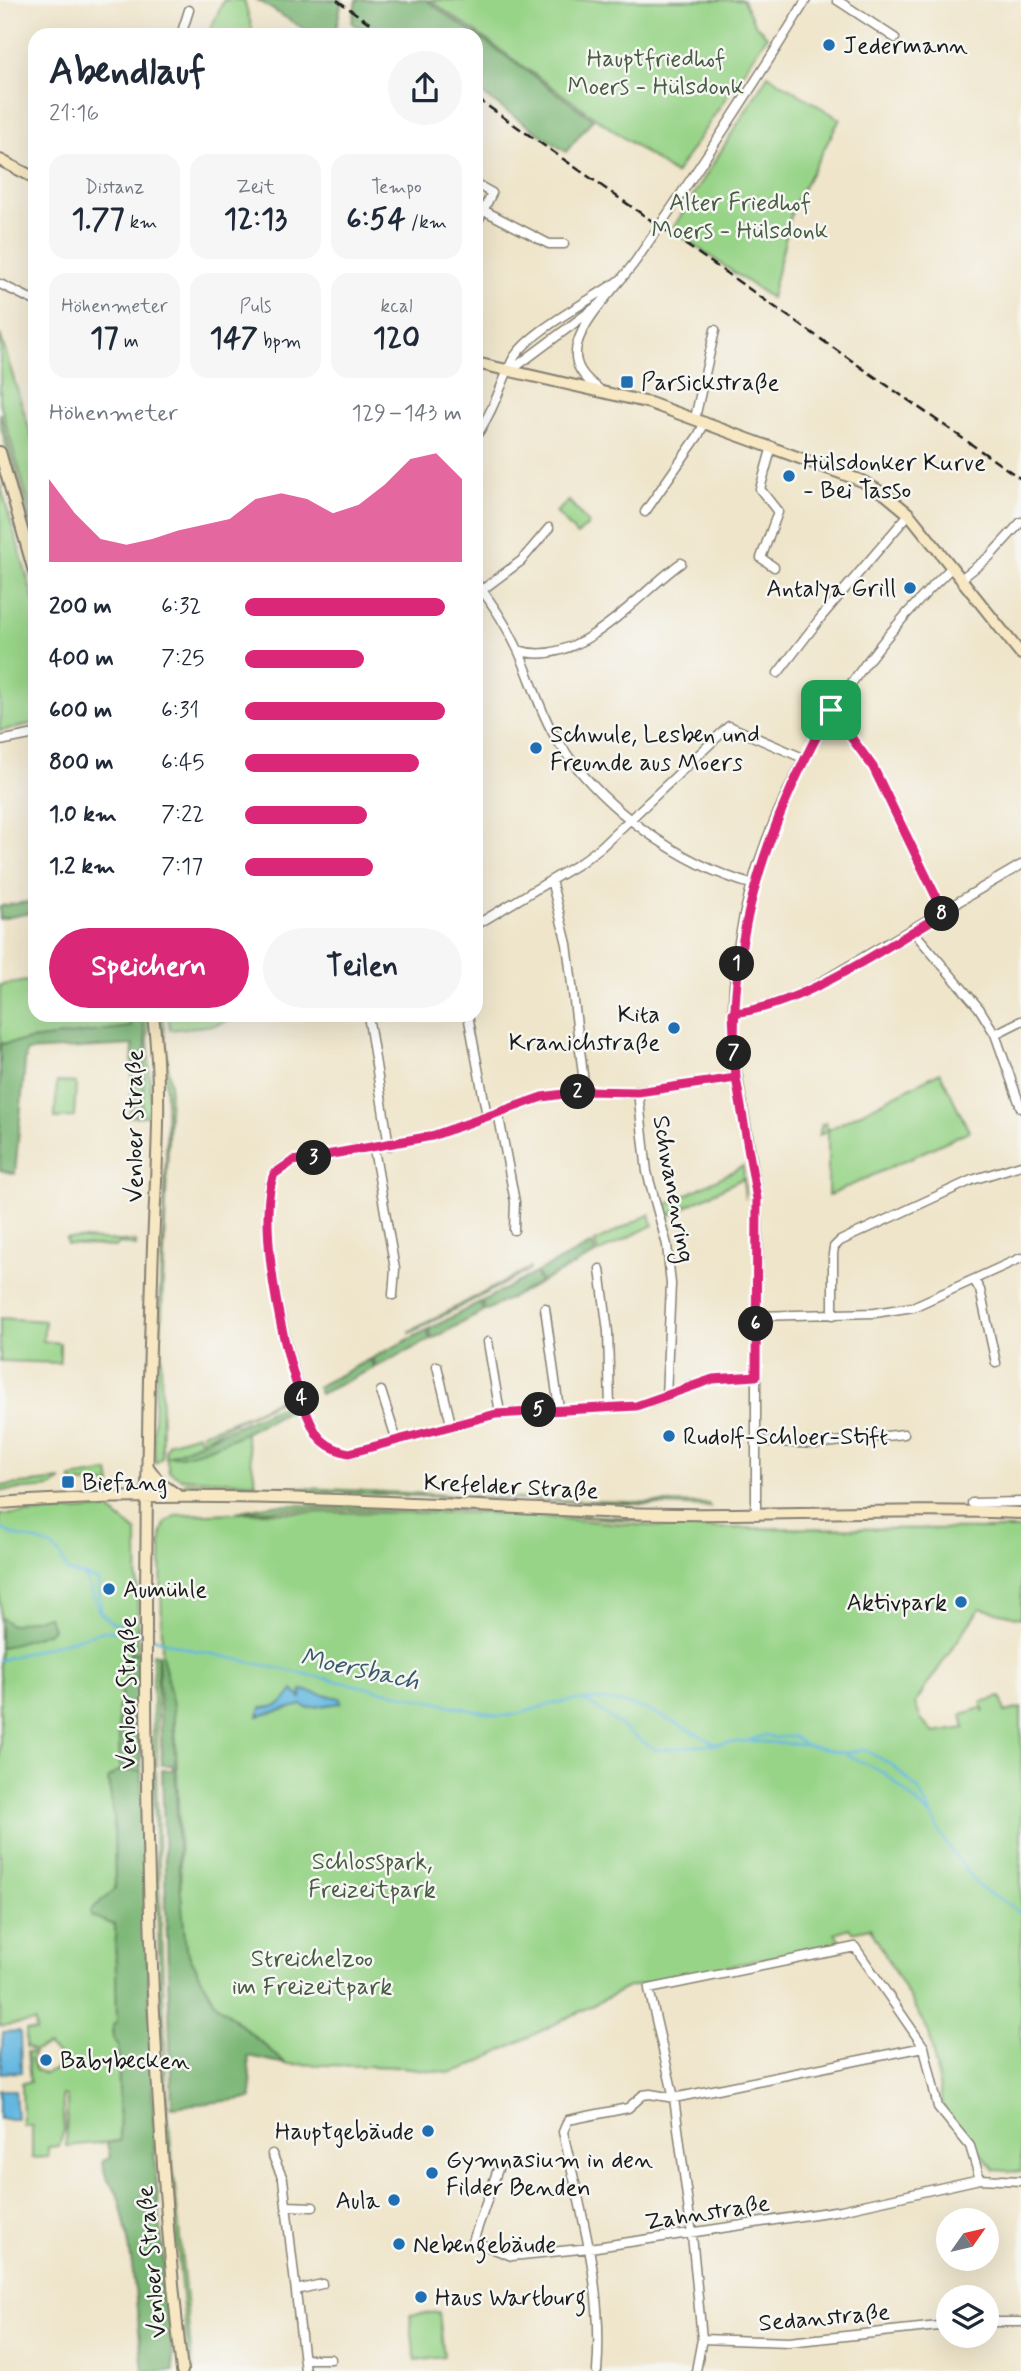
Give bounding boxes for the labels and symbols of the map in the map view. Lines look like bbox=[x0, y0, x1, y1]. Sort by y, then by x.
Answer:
place label: Jedermann bbox=[843, 31, 968, 62]
marker: Jedermann bbox=[821, 37, 837, 53]
park label: Hauptfriedhof Moers - Hülsdonk bbox=[568, 44, 744, 103]
park label: Alter Friedhof Moers - Hülsdonk bbox=[652, 188, 828, 247]
place label: Parsickstraße bbox=[641, 368, 779, 399]
marker: Parsickstraße bbox=[619, 374, 635, 390]
place label: Hülsdonker Kurve - Bei Tasso bbox=[803, 448, 986, 507]
marker: Hülsdonker Kurve - Bei Tasso bbox=[781, 468, 797, 484]
place label: Antalya Grill bbox=[766, 574, 896, 605]
marker: Antalya Grill bbox=[902, 580, 918, 596]
pin bbox=[801, 680, 861, 740]
place label: Schwule, Lesben und Freunde aus Moers bbox=[550, 720, 760, 779]
marker: Schwule, Lesben und Freunde aus Moers bbox=[528, 740, 544, 756]
pin: 8 bbox=[925, 897, 960, 932]
pin: 1 bbox=[720, 946, 754, 982]
place label: Kita Kranichstraße bbox=[509, 1000, 660, 1059]
marker: Kita Kranichstraße bbox=[666, 1020, 682, 1036]
pin: 7 bbox=[716, 1036, 752, 1070]
street label: Venloer Straße bbox=[120, 1049, 151, 1202]
pin: 2 bbox=[560, 1074, 596, 1110]
street label: Schwanenring bbox=[642, 1113, 701, 1266]
pin: 3 bbox=[296, 1140, 332, 1176]
pin: 6 bbox=[738, 1306, 774, 1342]
pin: 4 bbox=[284, 1382, 320, 1416]
pin: 5 bbox=[522, 1392, 556, 1428]
place label: Rudolf-Schloer-Stift bbox=[683, 1422, 888, 1453]
marker: Rudolf-Schloer-Stift bbox=[661, 1428, 677, 1444]
street label: Krefelder Straße bbox=[423, 1467, 599, 1508]
place label: Biefang bbox=[82, 1468, 168, 1499]
marker: Biefang bbox=[60, 1474, 76, 1490]
place label: Aumühle bbox=[123, 1575, 207, 1606]
marker: Aumühle bbox=[101, 1581, 117, 1597]
place label: Aktivpark bbox=[846, 1588, 947, 1619]
marker: Aktivpark bbox=[953, 1594, 969, 1610]
street label: Venloer Straße bbox=[113, 1616, 144, 1769]
water label: Moersbach bbox=[297, 1641, 422, 1699]
park label: Schlosspark, Freizeitpark bbox=[308, 1847, 436, 1906]
park label: Streichelzoo im Freizeitpark bbox=[232, 1944, 392, 2003]
place label: Babybecken bbox=[60, 2046, 190, 2077]
marker: Babybecken bbox=[38, 2052, 54, 2068]
place label: Hauptgebäude bbox=[275, 2117, 414, 2148]
marker: Hauptgebäude bbox=[420, 2123, 436, 2139]
place label: Gymnasium in den Filder Benden bbox=[446, 2145, 653, 2204]
marker: Gymnasium in den Filder Benden bbox=[424, 2165, 440, 2181]
street label: Venloer Straße bbox=[130, 2184, 175, 2339]
place label: Aula bbox=[336, 2186, 381, 2217]
street label: Zahnstraße bbox=[643, 2188, 772, 2239]
marker: Aula bbox=[386, 2192, 402, 2208]
north arrow bbox=[936, 2208, 999, 2272]
place label: Nebengebäude bbox=[413, 2230, 556, 2264]
marker: Nebengebäude bbox=[391, 2236, 407, 2252]
place label: Haus Wartburg bbox=[435, 2283, 586, 2317]
marker: Haus Wartburg bbox=[413, 2289, 429, 2305]
street label: Sedanstraße bbox=[757, 2297, 891, 2340]

